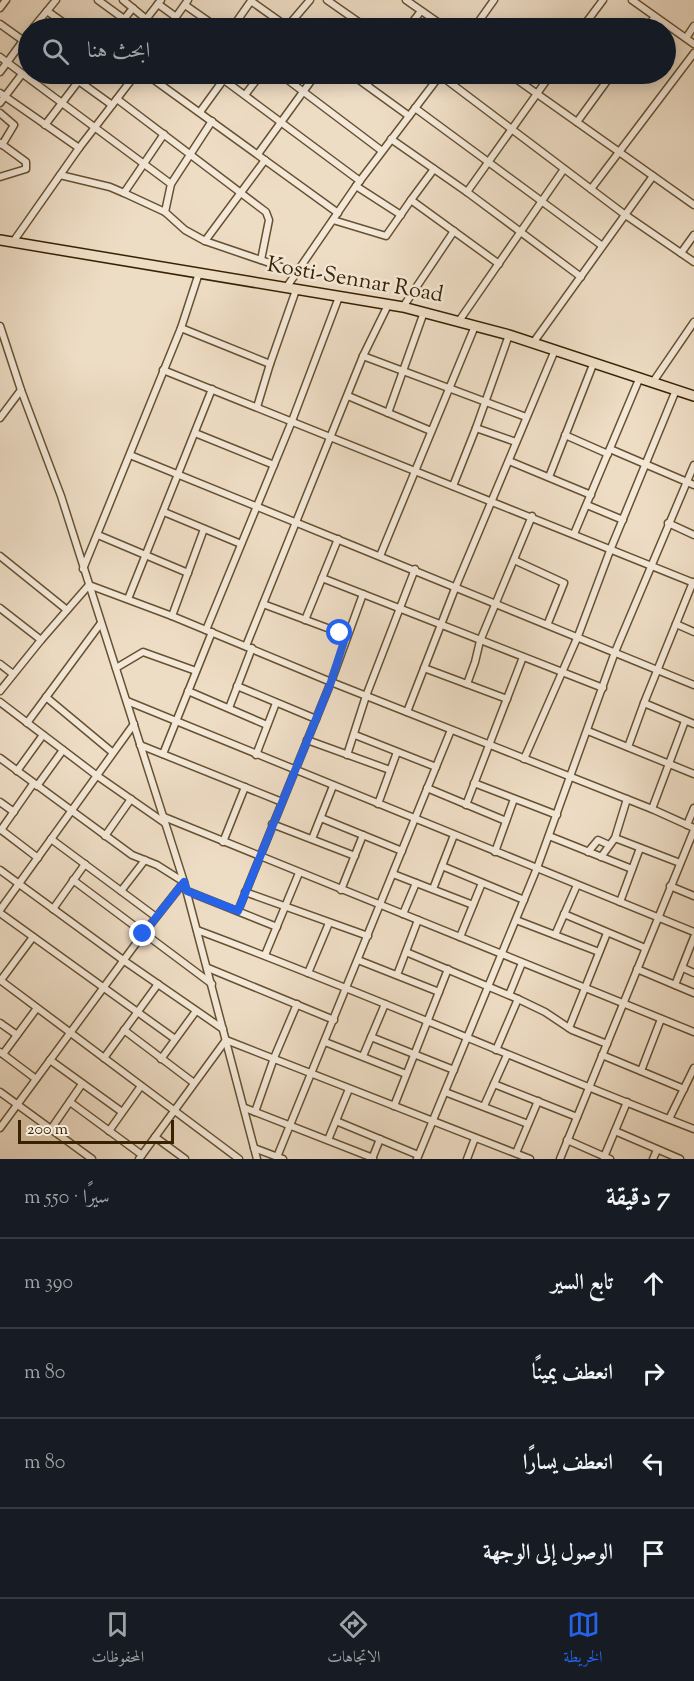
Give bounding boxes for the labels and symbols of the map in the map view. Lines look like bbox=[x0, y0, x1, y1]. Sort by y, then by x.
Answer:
street label: Kosti-Sennar Road bbox=[264, 250, 446, 312]
route start bbox=[326, 619, 352, 645]
route end bbox=[129, 920, 155, 946]
scale bar bbox=[18, 1117, 174, 1144]

